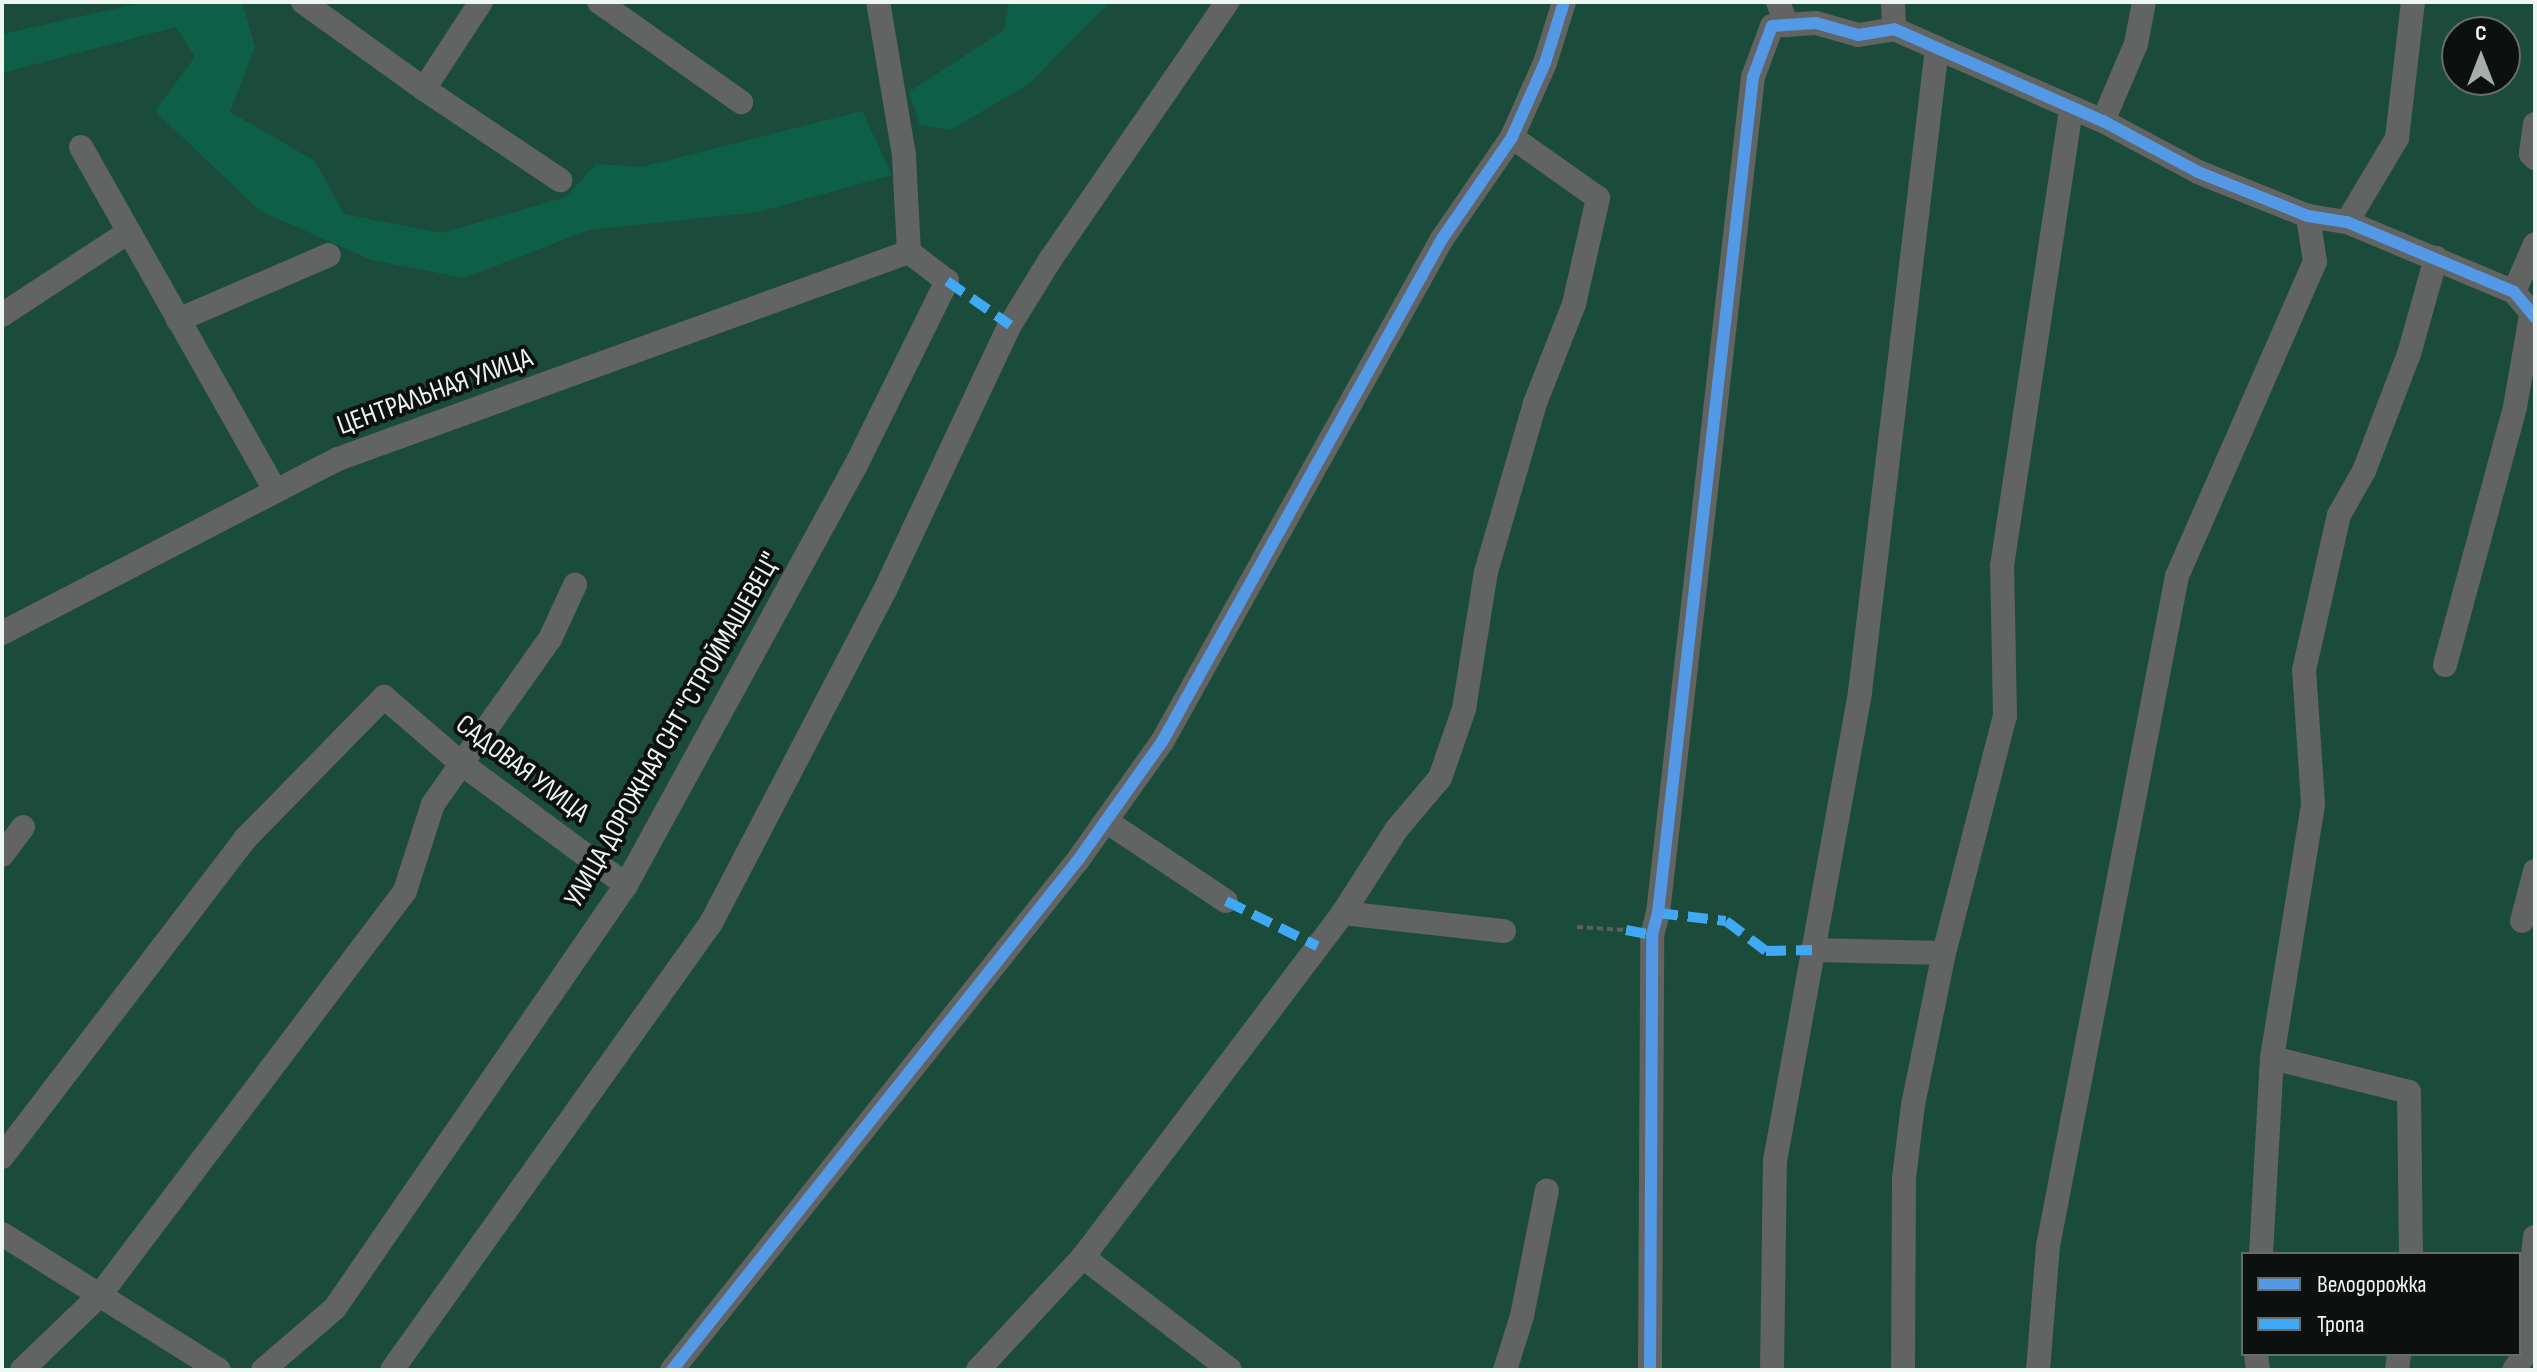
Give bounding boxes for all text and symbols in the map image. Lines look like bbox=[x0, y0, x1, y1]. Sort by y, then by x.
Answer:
north arrow bbox=[2441, 16, 2521, 96]
text: С bbox=[2475, 20, 2487, 47]
street label: ЦЕНТРАЛЬНАЯ УЛИЦА bbox=[333, 341, 537, 443]
street label: УЛИЦА ДОРОЖНАЯ СНТ "СТРОЙМАШЕВЕЦ" bbox=[558, 547, 788, 913]
street label: САДОВАЯ УЛИЦА bbox=[449, 708, 595, 830]
legend bbox=[2241, 1252, 2521, 1356]
text: Велодорожка bbox=[2317, 1270, 2427, 1299]
text: Тропа bbox=[2317, 1310, 2364, 1339]

